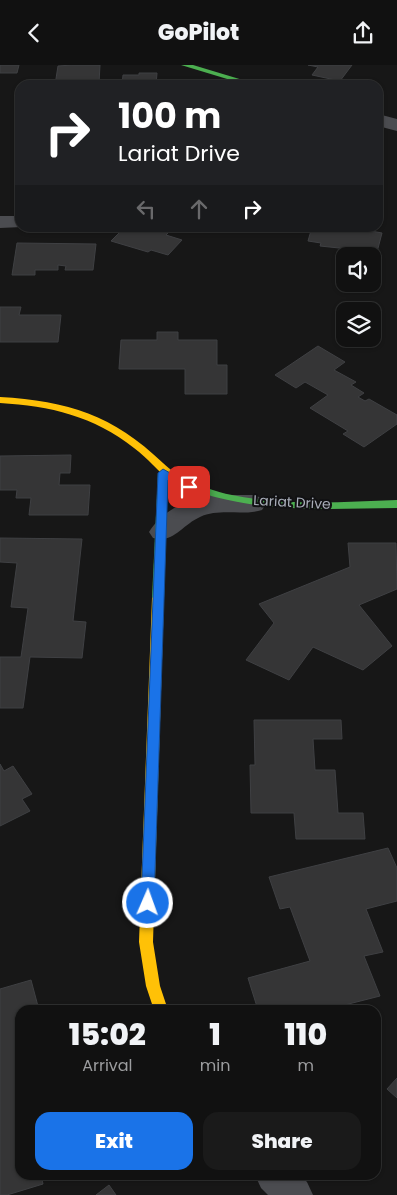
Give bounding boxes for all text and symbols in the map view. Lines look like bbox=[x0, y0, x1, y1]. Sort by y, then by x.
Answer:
text: GoPilot bbox=[158, 17, 239, 48]
icon: back bbox=[20, 19, 48, 47]
icon: share bbox=[349, 19, 377, 47]
text: 100 m bbox=[118, 91, 221, 140]
icon: right bbox=[35, 100, 100, 165]
text: Lariat Drive bbox=[118, 138, 240, 169]
icon: left bbox=[132, 195, 160, 223]
icon: ahead bbox=[185, 195, 213, 223]
icon: right bbox=[238, 195, 266, 223]
map controls bbox=[336, 247, 381, 347]
button: sound bbox=[336, 247, 381, 292]
button: layers bbox=[336, 302, 381, 347]
pin bbox=[168, 466, 210, 508]
icon: arrive bbox=[175, 473, 203, 501]
street label: Lariat Drive bbox=[253, 490, 332, 514]
position arrow bbox=[121, 876, 173, 928]
text: 15:02 bbox=[69, 1013, 146, 1056]
text: 1 bbox=[209, 1013, 221, 1056]
text: 110 bbox=[284, 1013, 327, 1056]
text: Arrival bbox=[82, 1054, 133, 1077]
text: min bbox=[200, 1054, 230, 1077]
text: m bbox=[297, 1054, 314, 1077]
button: Exit bbox=[35, 1112, 193, 1170]
button: Share bbox=[203, 1112, 361, 1170]

